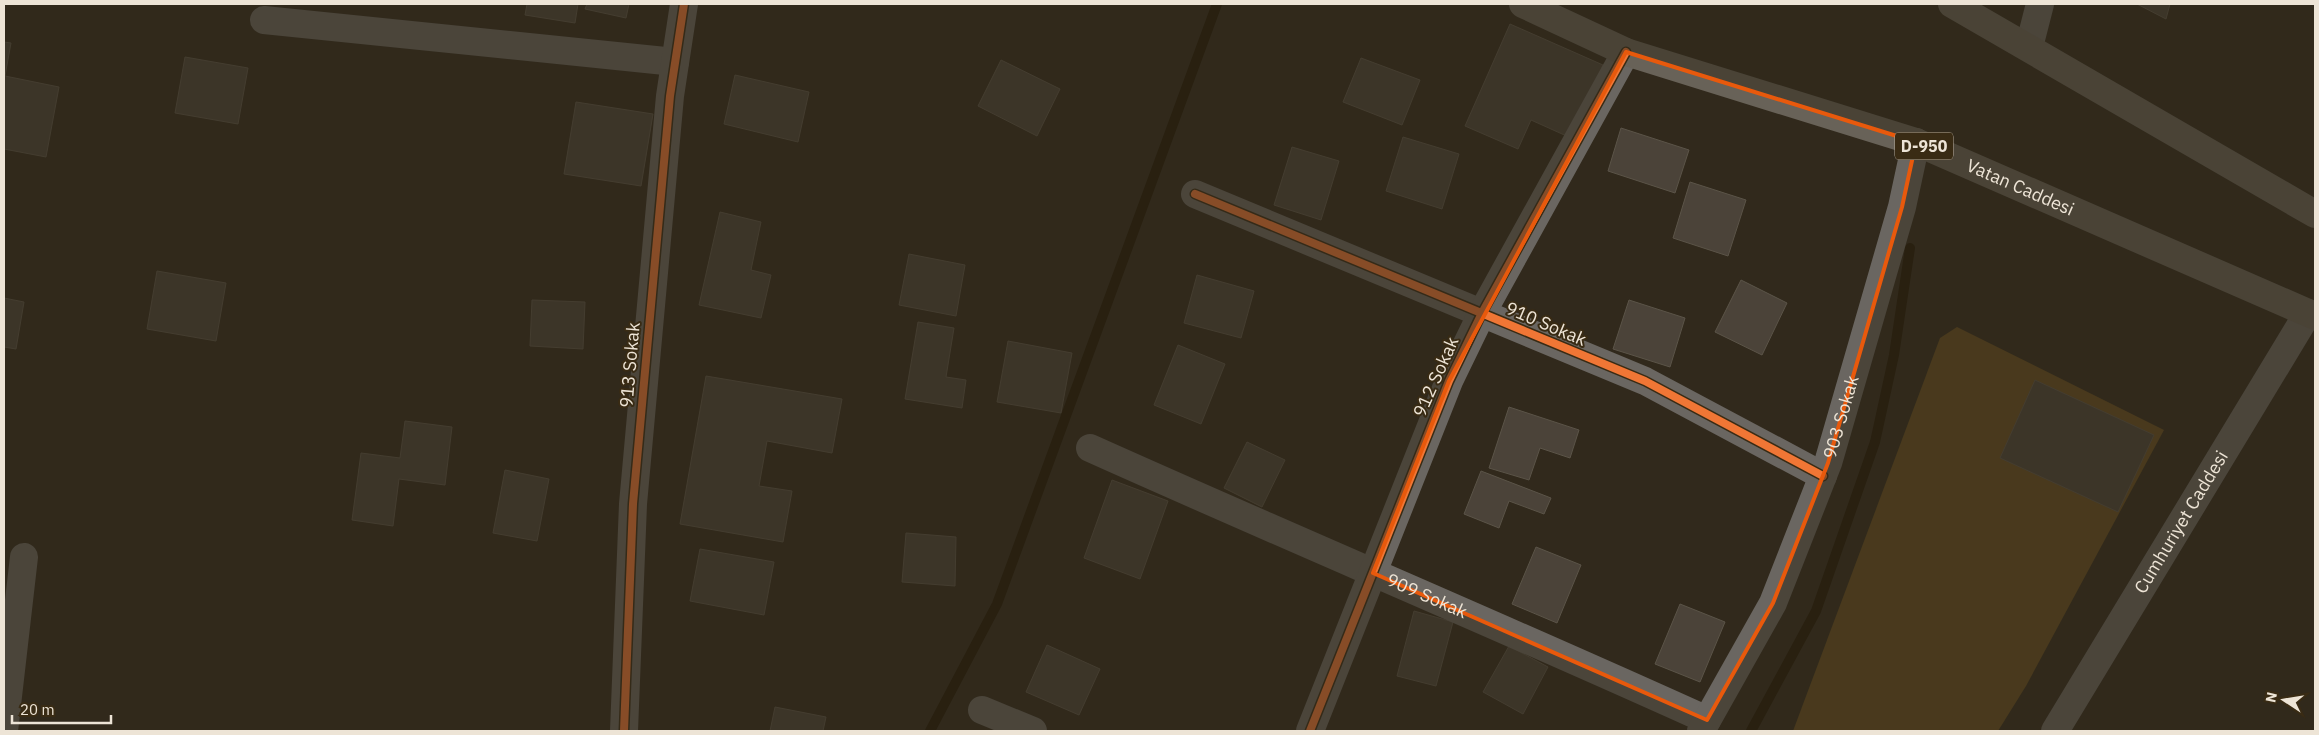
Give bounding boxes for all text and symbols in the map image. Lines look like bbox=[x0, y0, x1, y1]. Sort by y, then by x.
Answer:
road number: D-950 bbox=[1895, 132, 1953, 160]
street label: Vatan Caddesi bbox=[1963, 153, 2078, 221]
street label: 910 Sokak bbox=[1502, 296, 1591, 351]
street label: 913 Sokak bbox=[614, 321, 645, 409]
street label: 912 Sokak bbox=[1408, 333, 1464, 421]
street label: 903 Sokak bbox=[1818, 372, 1864, 461]
street label: Cumhuriyet Caddesi bbox=[2129, 446, 2233, 598]
street label: 909 Sokak bbox=[1383, 568, 1471, 623]
north arrow bbox=[2259, 675, 2309, 725]
text: N bbox=[2261, 690, 2281, 704]
scale bar bbox=[12, 692, 111, 724]
text: 20 m bbox=[20, 700, 55, 719]

